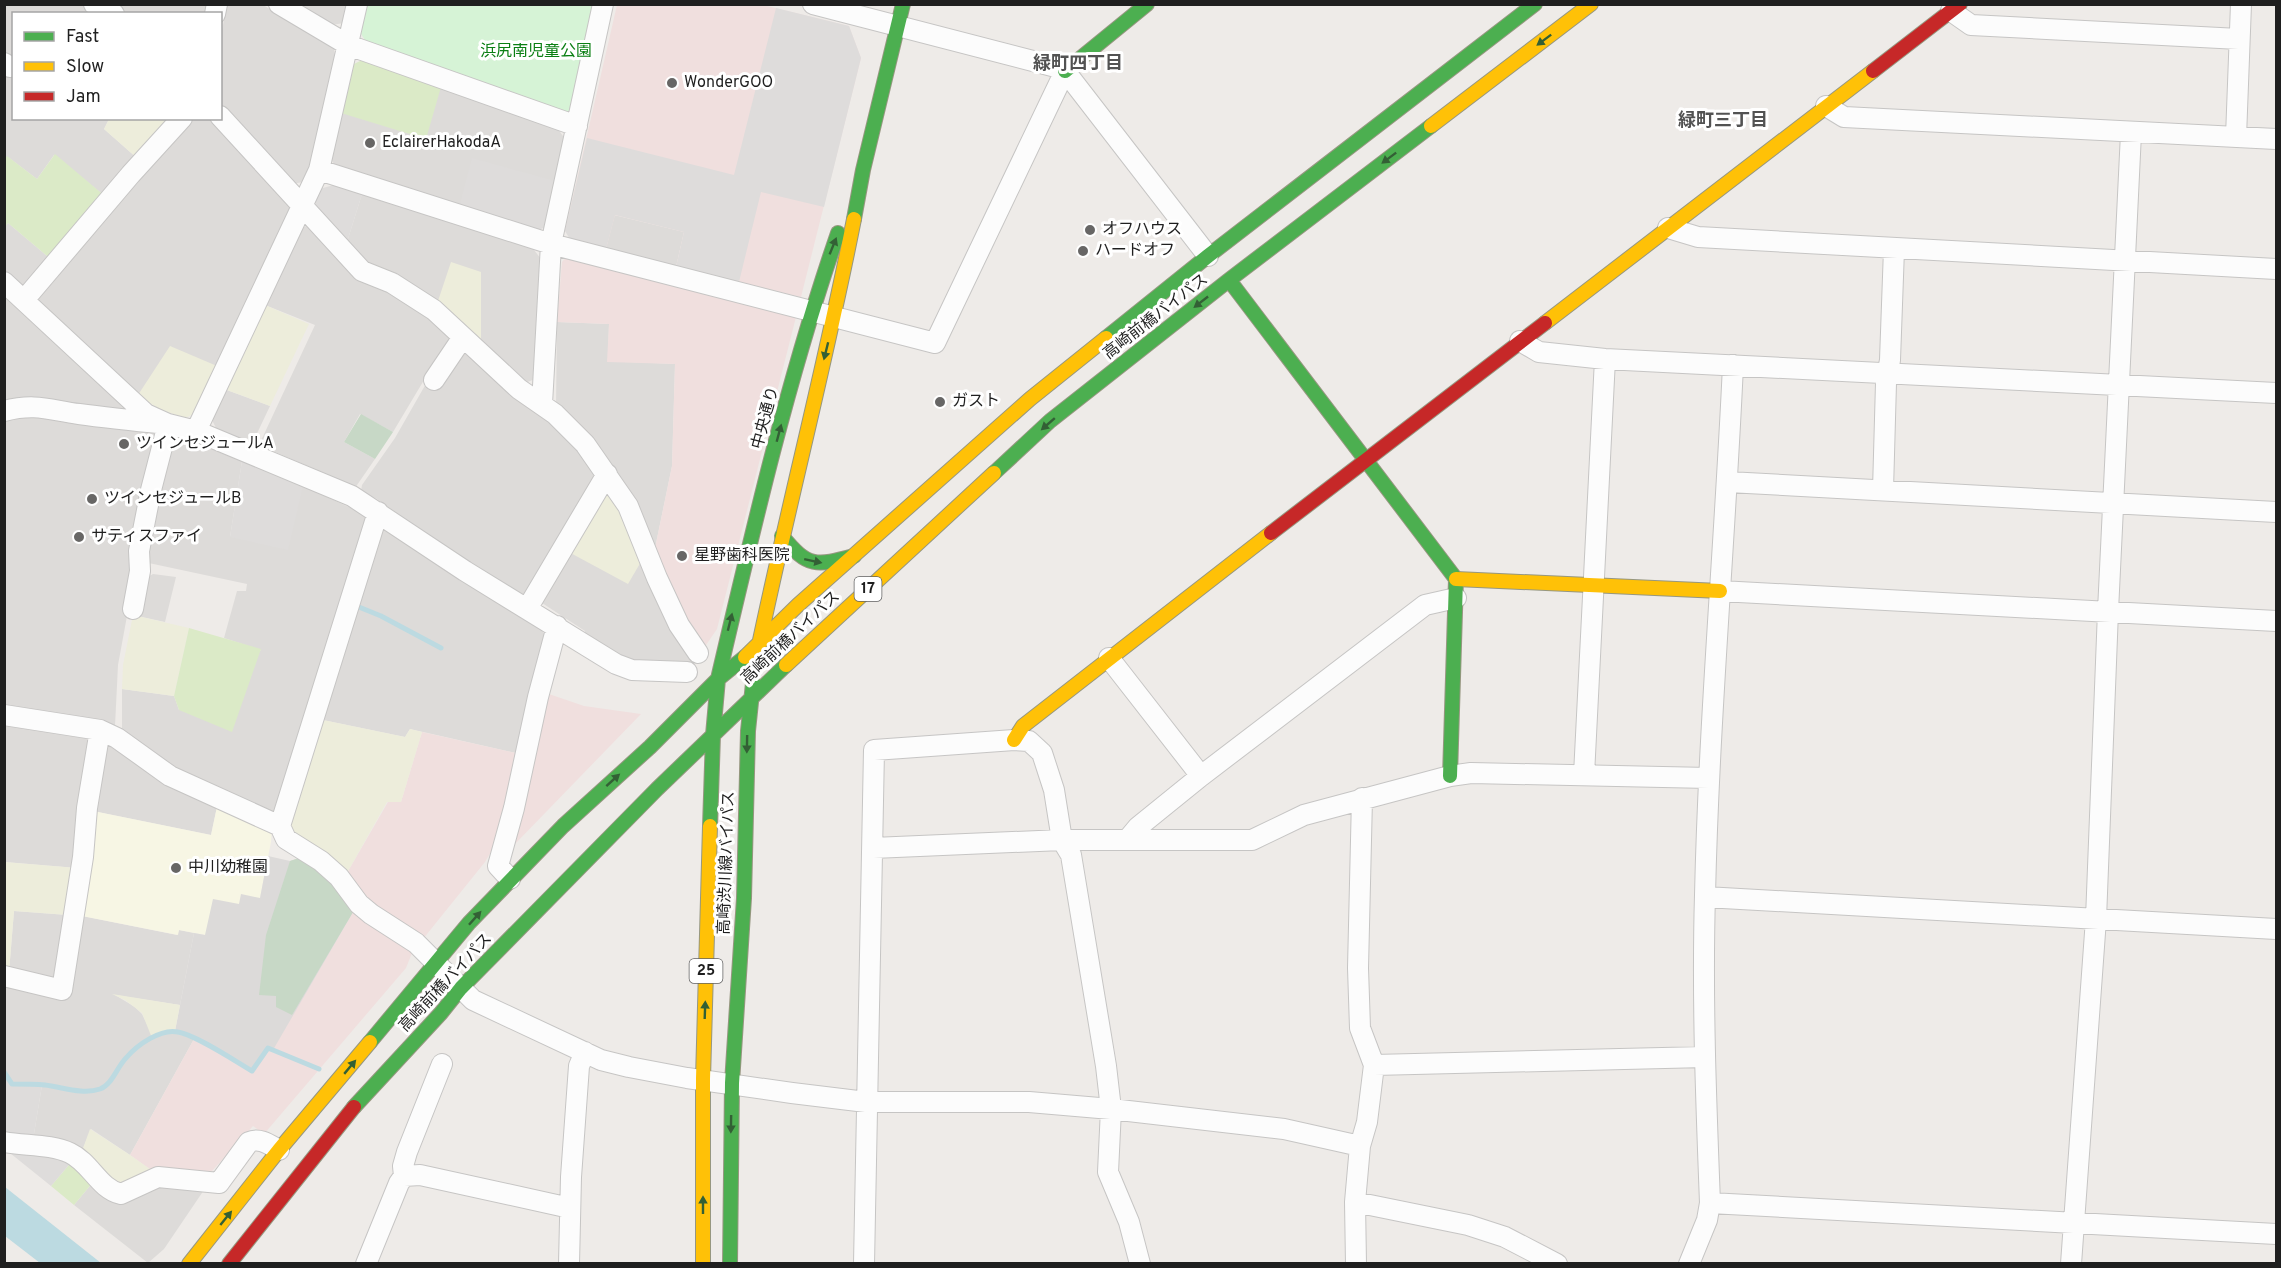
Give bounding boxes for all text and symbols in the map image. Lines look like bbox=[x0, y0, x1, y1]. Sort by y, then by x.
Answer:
legend bbox=[12, 12, 222, 120]
text: Fast bbox=[66, 26, 99, 49]
one-way arrow bbox=[1536, 34, 1552, 46]
park label: 浜尻南児童公園 bbox=[480, 42, 592, 62]
district label: 緑町四丁目 bbox=[1033, 53, 1123, 76]
text: Slow bbox=[66, 56, 104, 79]
place label: WonderGOO bbox=[684, 73, 773, 93]
marker: WonderGOO bbox=[665, 76, 679, 90]
text: Jam bbox=[66, 86, 101, 109]
district label: 緑町三丁目 bbox=[1678, 110, 1768, 133]
place label: EclairerHakodaA bbox=[382, 133, 501, 153]
marker: EclairerHakodaA bbox=[363, 136, 377, 150]
one-way arrow bbox=[1381, 152, 1397, 165]
place label: オフハウス bbox=[1102, 220, 1182, 240]
marker: オフハウス bbox=[1083, 223, 1097, 237]
one-way arrow bbox=[829, 237, 838, 255]
place label: ハードオフ bbox=[1095, 241, 1175, 261]
marker: ハードオフ bbox=[1076, 244, 1090, 258]
street label: 高崎前橋バイパス bbox=[1100, 270, 1212, 364]
one-way arrow bbox=[1193, 296, 1209, 309]
one-way arrow bbox=[821, 342, 831, 360]
street label: 中央通り bbox=[748, 384, 784, 452]
place label: ガスト bbox=[952, 392, 1000, 412]
marker: ガスト bbox=[933, 395, 947, 409]
one-way arrow bbox=[1040, 417, 1056, 430]
one-way arrow bbox=[775, 424, 784, 442]
place label: ツインセジュールA bbox=[136, 434, 274, 454]
marker: ツインセジュールA bbox=[117, 437, 131, 451]
place label: ツインセジュールB bbox=[104, 489, 241, 509]
marker: ツインセジュールB bbox=[85, 492, 99, 506]
place label: サティスファイ bbox=[91, 527, 202, 547]
marker: サティスファイ bbox=[72, 530, 86, 544]
place label: 星野歯科医院 bbox=[694, 546, 790, 566]
marker: 星野歯科医院 bbox=[675, 549, 689, 563]
one-way arrow bbox=[804, 557, 823, 566]
road number: 17 bbox=[854, 577, 882, 601]
street label: 高崎前橋バイパス bbox=[737, 587, 845, 689]
one-way arrow bbox=[726, 613, 736, 631]
one-way arrow bbox=[743, 735, 752, 754]
one-way arrow bbox=[605, 774, 620, 787]
street label: 高崎渋川線バイパス bbox=[714, 791, 740, 935]
place label: 中川幼稚園 bbox=[188, 858, 268, 878]
marker: 中川幼稚園 bbox=[169, 861, 183, 875]
one-way arrow bbox=[468, 910, 482, 925]
street label: 高崎前橋バイパス bbox=[395, 929, 497, 1037]
road number: 25 bbox=[690, 959, 722, 983]
one-way arrow bbox=[700, 1001, 710, 1020]
one-way arrow bbox=[343, 1059, 356, 1075]
one-way arrow bbox=[727, 1114, 736, 1133]
one-way arrow bbox=[698, 1196, 708, 1215]
one-way arrow bbox=[219, 1210, 232, 1226]

